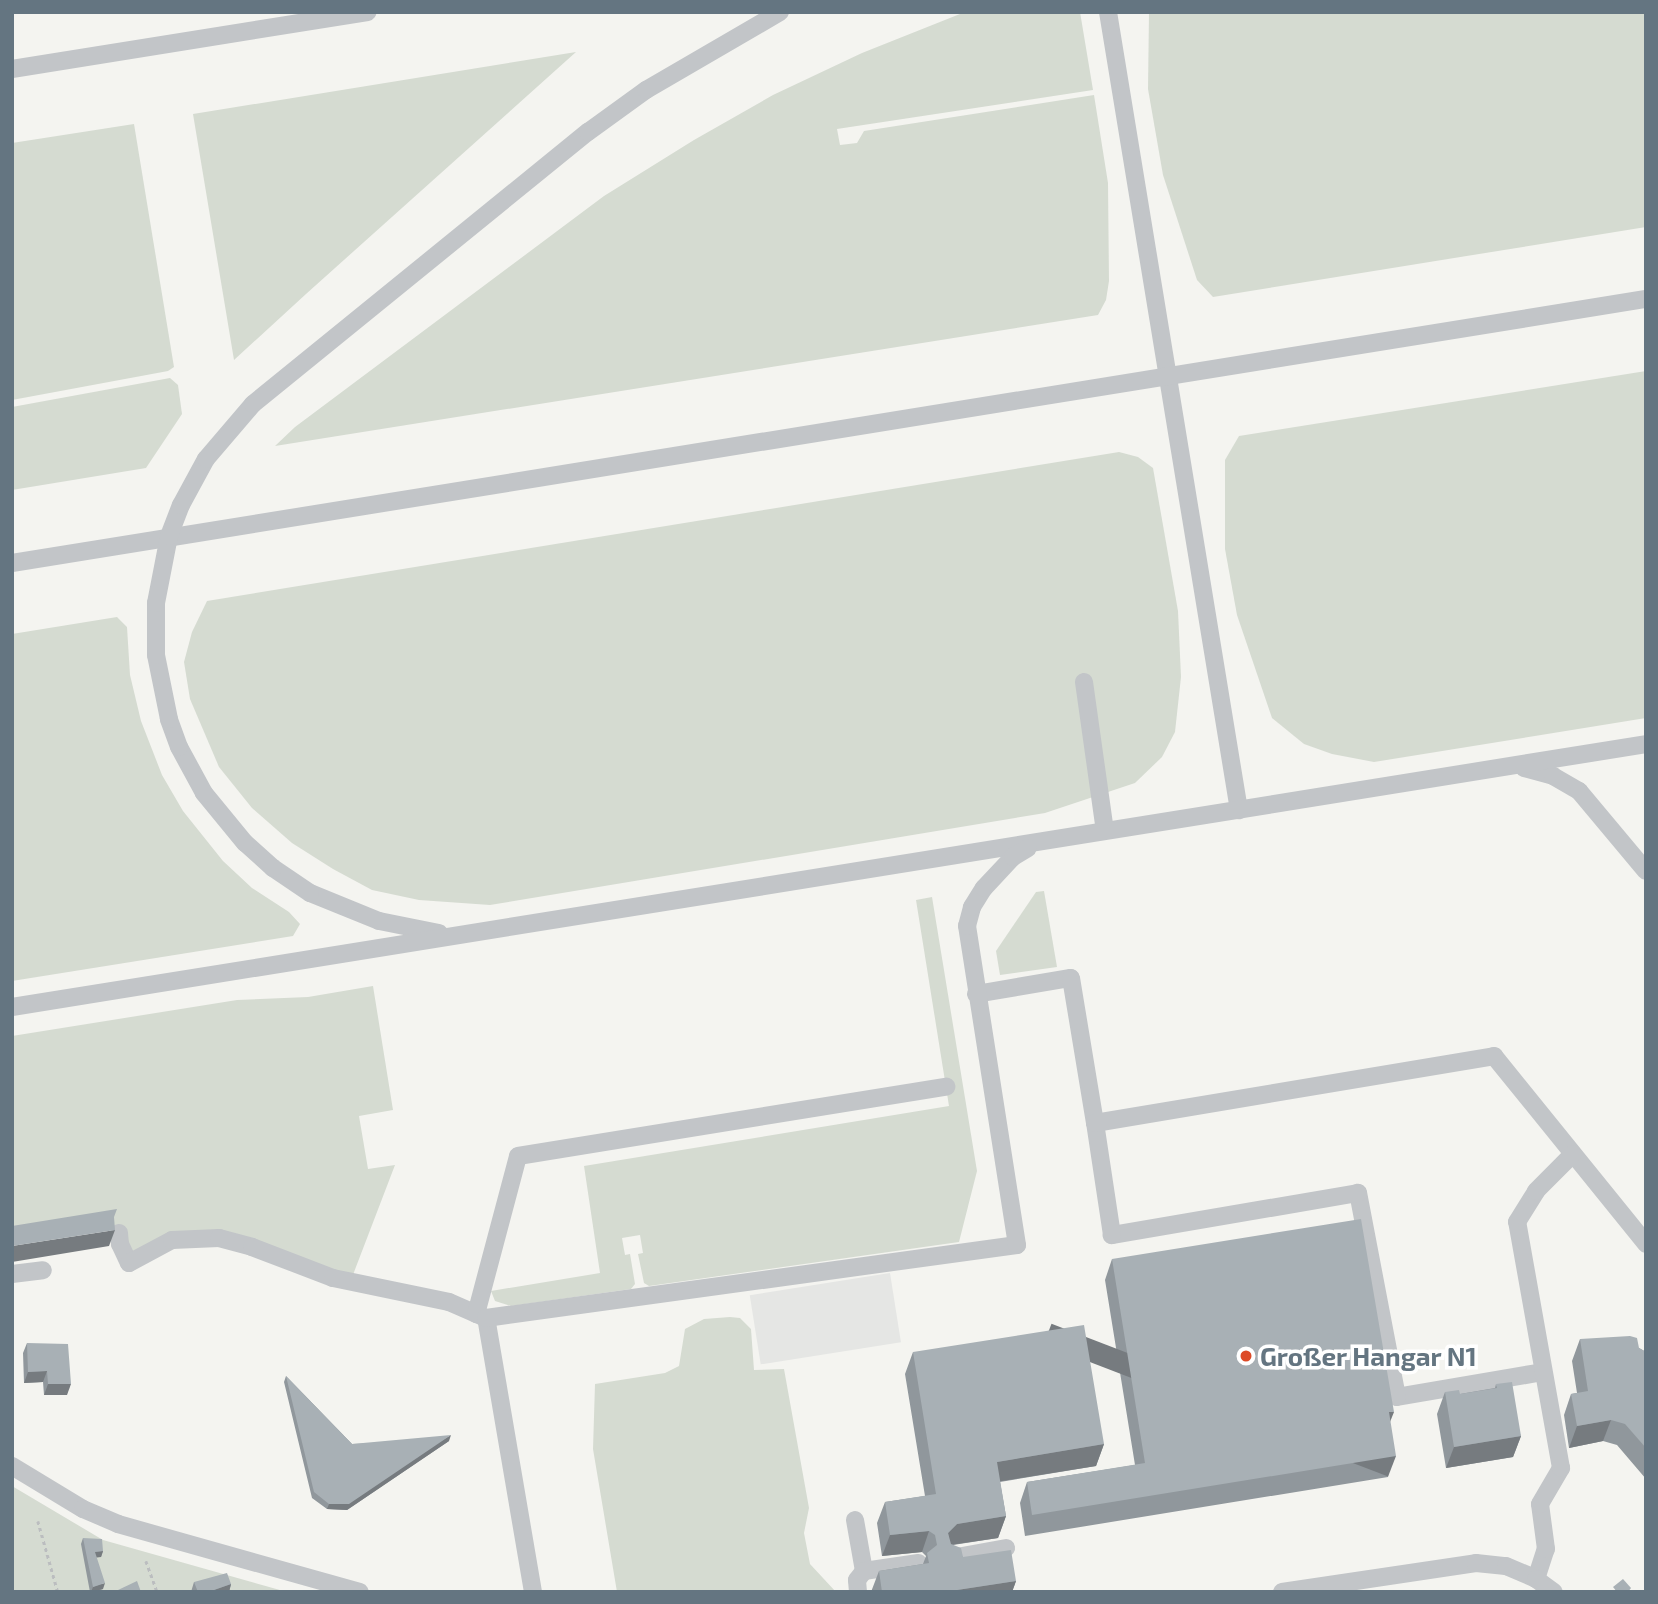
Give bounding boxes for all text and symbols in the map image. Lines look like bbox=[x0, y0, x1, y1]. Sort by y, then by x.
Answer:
place label: Großer Hangar N1 bbox=[1260, 1340, 1478, 1372]
marker: Großer Hangar N1 bbox=[1238, 1348, 1254, 1364]

